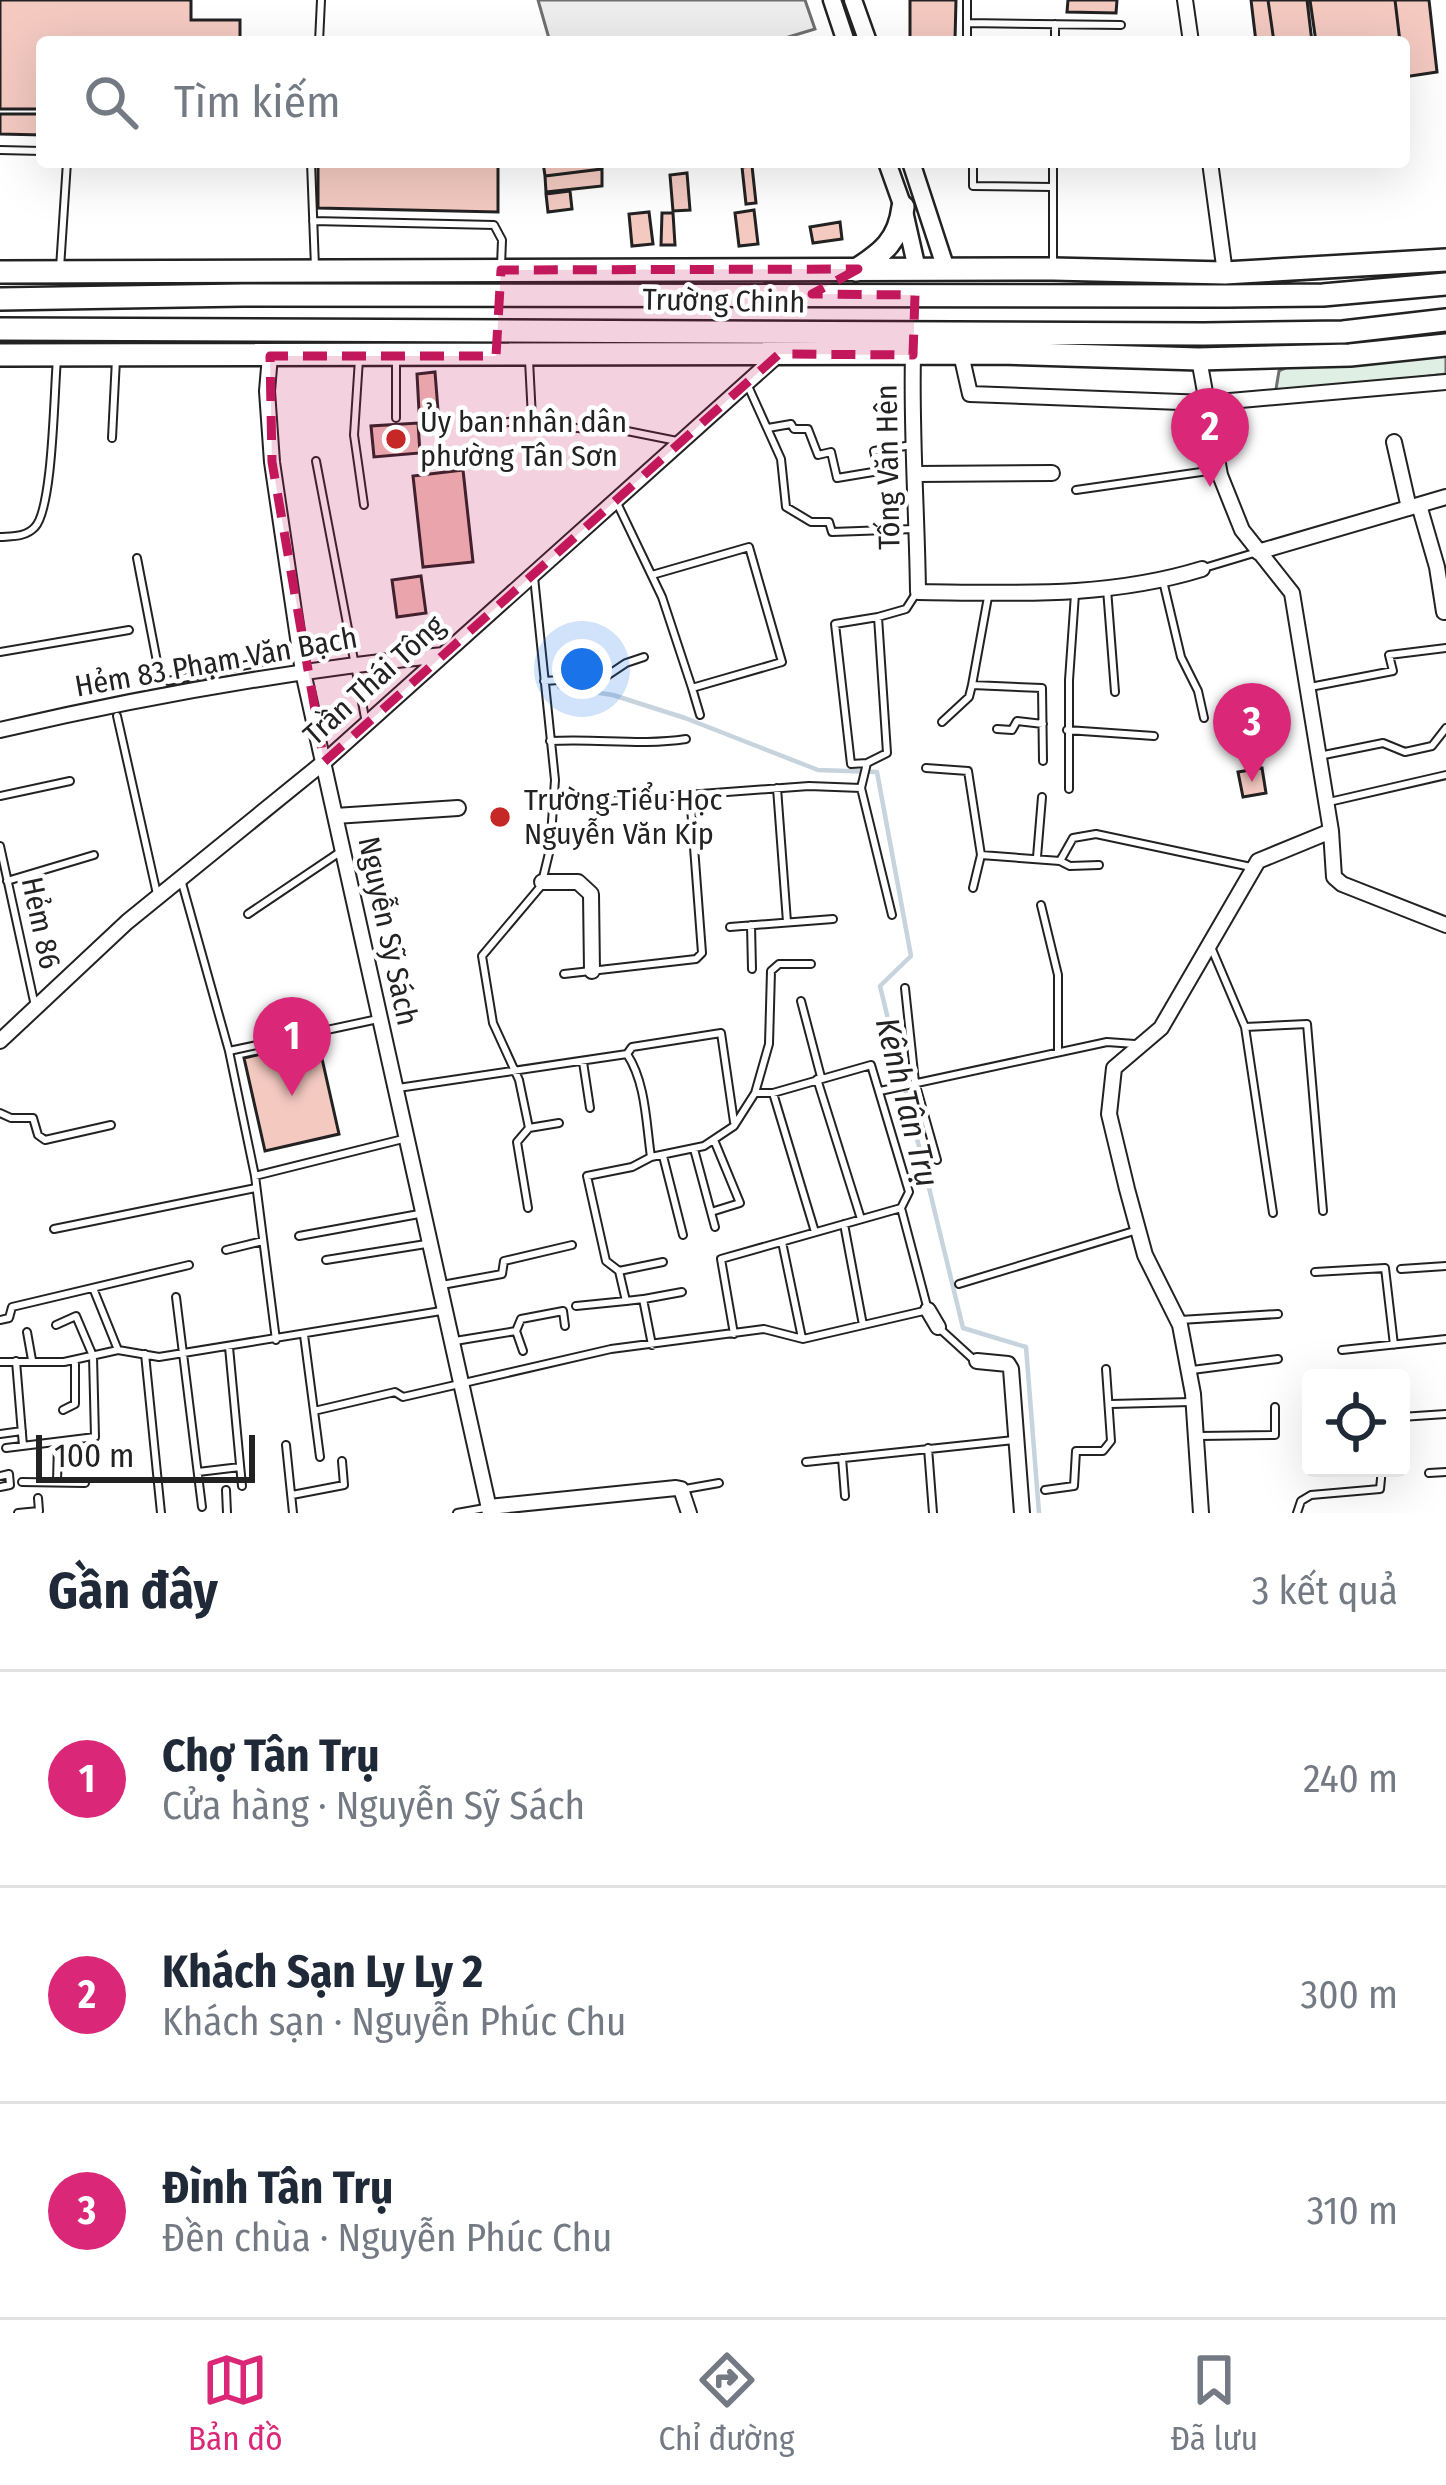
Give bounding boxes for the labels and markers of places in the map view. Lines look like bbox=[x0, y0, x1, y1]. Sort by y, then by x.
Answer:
pin: 2 bbox=[1171, 388, 1249, 487]
place label: Ủy ban nhân dân phường Tân Sơn bbox=[420, 402, 627, 474]
marker: Ủy ban nhân dân phường Tân Sơn bbox=[383, 426, 409, 452]
pin: 3 bbox=[1213, 683, 1291, 782]
place label: Trường Tiểu Học Nguyễn Văn Kip bbox=[524, 782, 723, 852]
marker: Trường Tiểu Học Nguyễn Văn Kip bbox=[487, 804, 513, 830]
pin: 1 bbox=[253, 997, 331, 1096]

